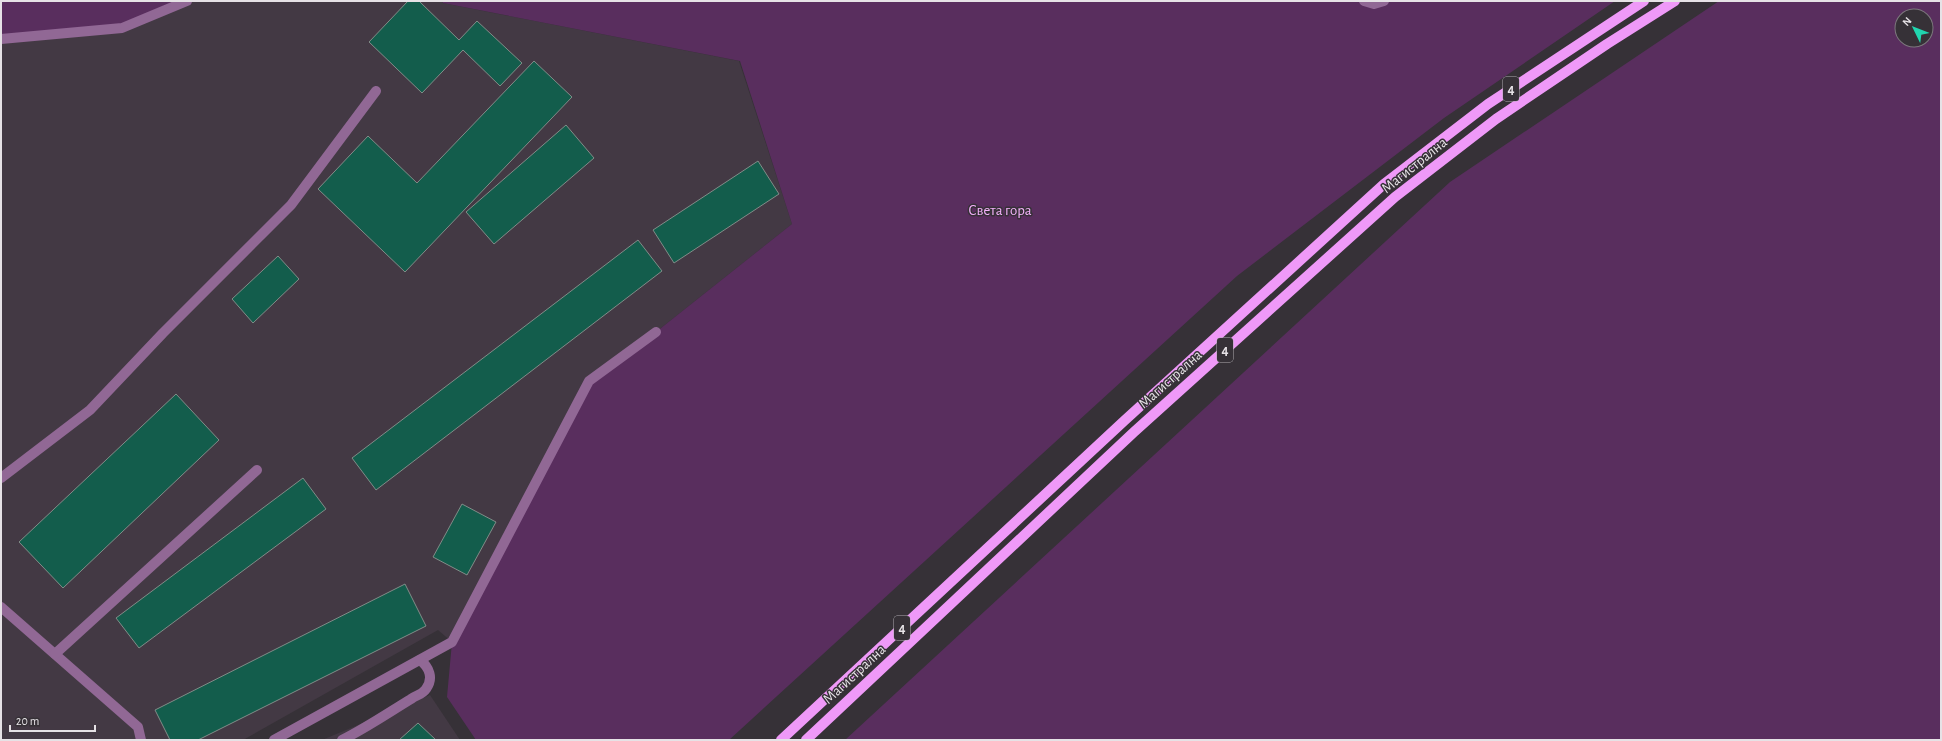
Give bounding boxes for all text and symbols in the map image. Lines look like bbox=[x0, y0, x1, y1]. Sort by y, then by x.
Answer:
north arrow bbox=[1894, 8, 1934, 48]
text: N bbox=[1900, 15, 1914, 28]
road number: 4 bbox=[1503, 77, 1519, 101]
street label: Магистрална bbox=[1379, 134, 1450, 196]
park label: Света гора bbox=[968, 203, 1032, 218]
road number: 4 bbox=[1217, 338, 1233, 362]
street label: Магистрална bbox=[1136, 347, 1205, 412]
road number: 4 bbox=[894, 616, 910, 640]
street label: Магистрална bbox=[820, 642, 889, 707]
scale bar bbox=[10, 707, 95, 733]
text: 20 m bbox=[16, 715, 39, 727]

